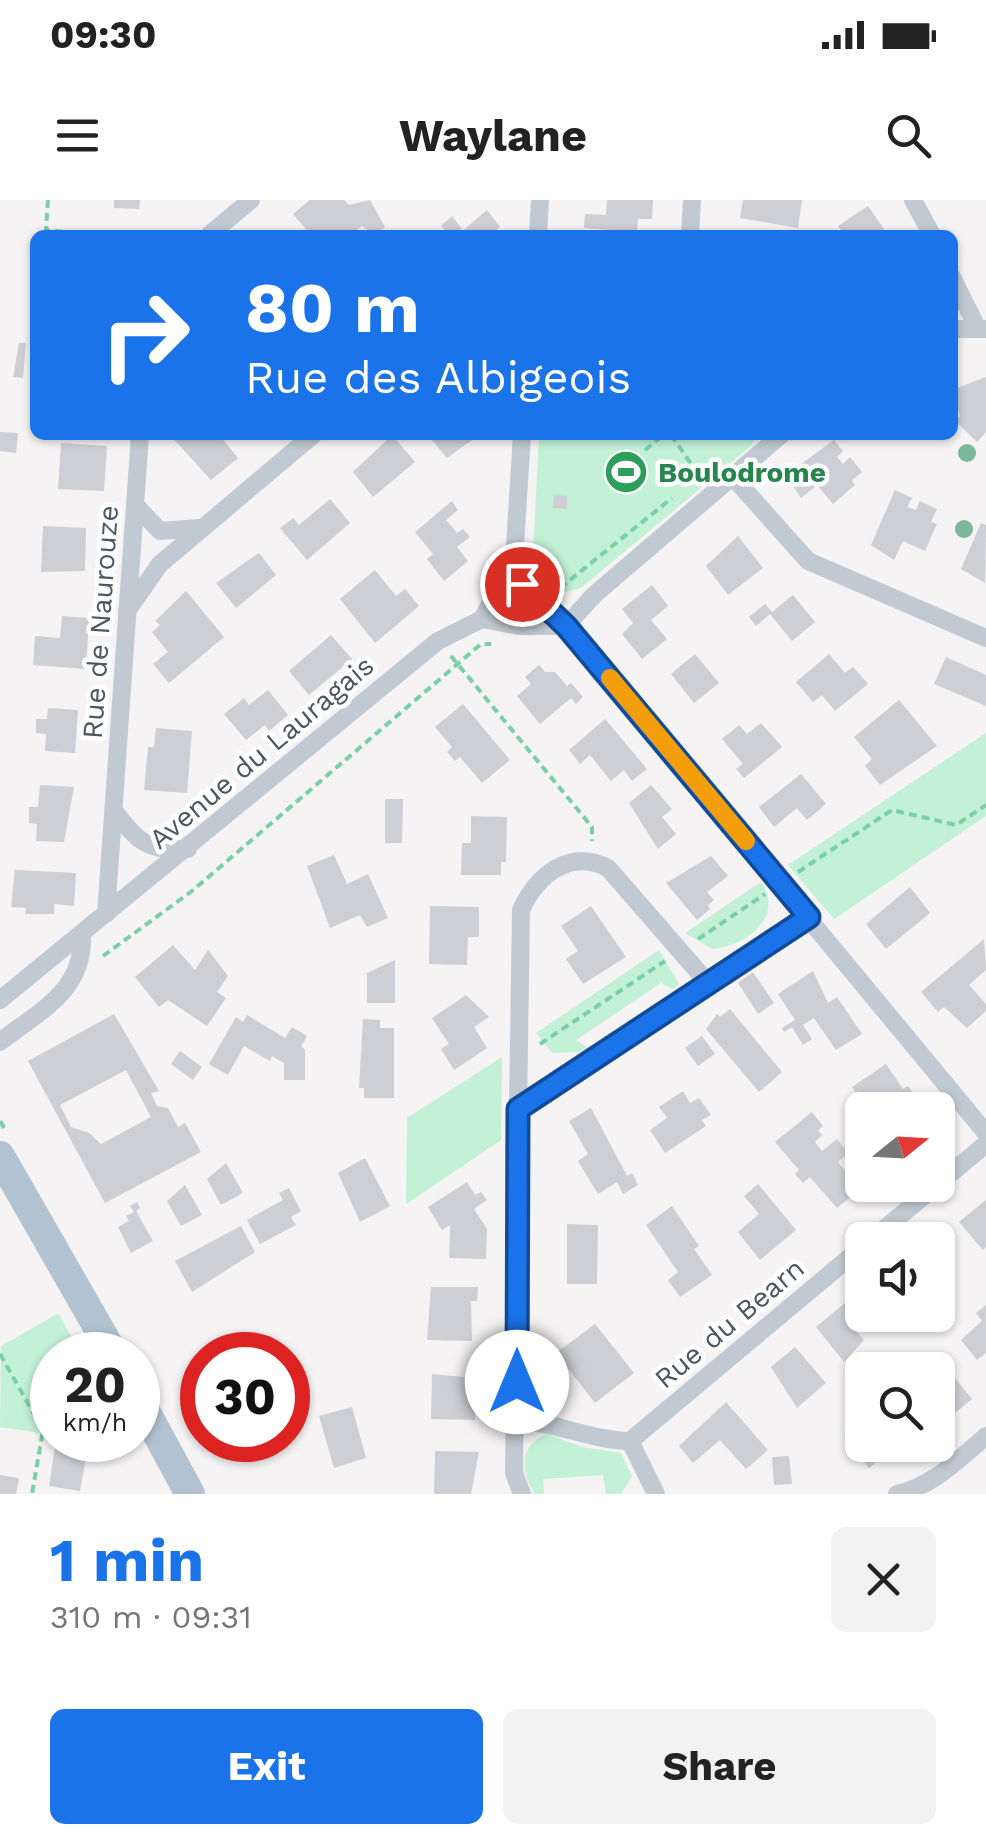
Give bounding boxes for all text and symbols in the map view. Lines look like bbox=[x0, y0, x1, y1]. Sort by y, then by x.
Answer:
text: 09:30 bbox=[50, 13, 156, 57]
icon: menu bbox=[50, 108, 105, 163]
icon: search bbox=[881, 108, 936, 163]
text: Waylane bbox=[399, 109, 587, 162]
text: 80 m bbox=[245, 267, 420, 349]
icon: right bbox=[80, 270, 210, 400]
text: Rue des Albigeois bbox=[245, 351, 631, 404]
sports icon: Boulodrome bbox=[603, 449, 649, 495]
place label: Boulodrome bbox=[658, 456, 826, 489]
street label: Rue de Naurouze bbox=[76, 504, 125, 740]
pin bbox=[480, 542, 565, 627]
icon: arrive bbox=[495, 557, 550, 612]
street label: Avenue du Lauragais bbox=[142, 649, 380, 856]
north arrow bbox=[845, 1092, 955, 1202]
map controls bbox=[845, 1092, 955, 1462]
button: sound bbox=[845, 1222, 955, 1332]
street label: Rue du Bearn bbox=[648, 1251, 811, 1395]
position arrow bbox=[465, 1330, 569, 1434]
speed limit sign: 30 bbox=[180, 1332, 310, 1462]
button: search bbox=[845, 1352, 955, 1462]
text: 20 bbox=[64, 1355, 126, 1414]
text: km/h bbox=[63, 1408, 127, 1437]
text: 1 min bbox=[50, 1525, 204, 1596]
button: close bbox=[831, 1527, 936, 1632]
text: 310 m · 09:31 bbox=[50, 1598, 252, 1636]
button: Exit bbox=[50, 1709, 483, 1824]
button: Share bbox=[503, 1709, 936, 1824]

